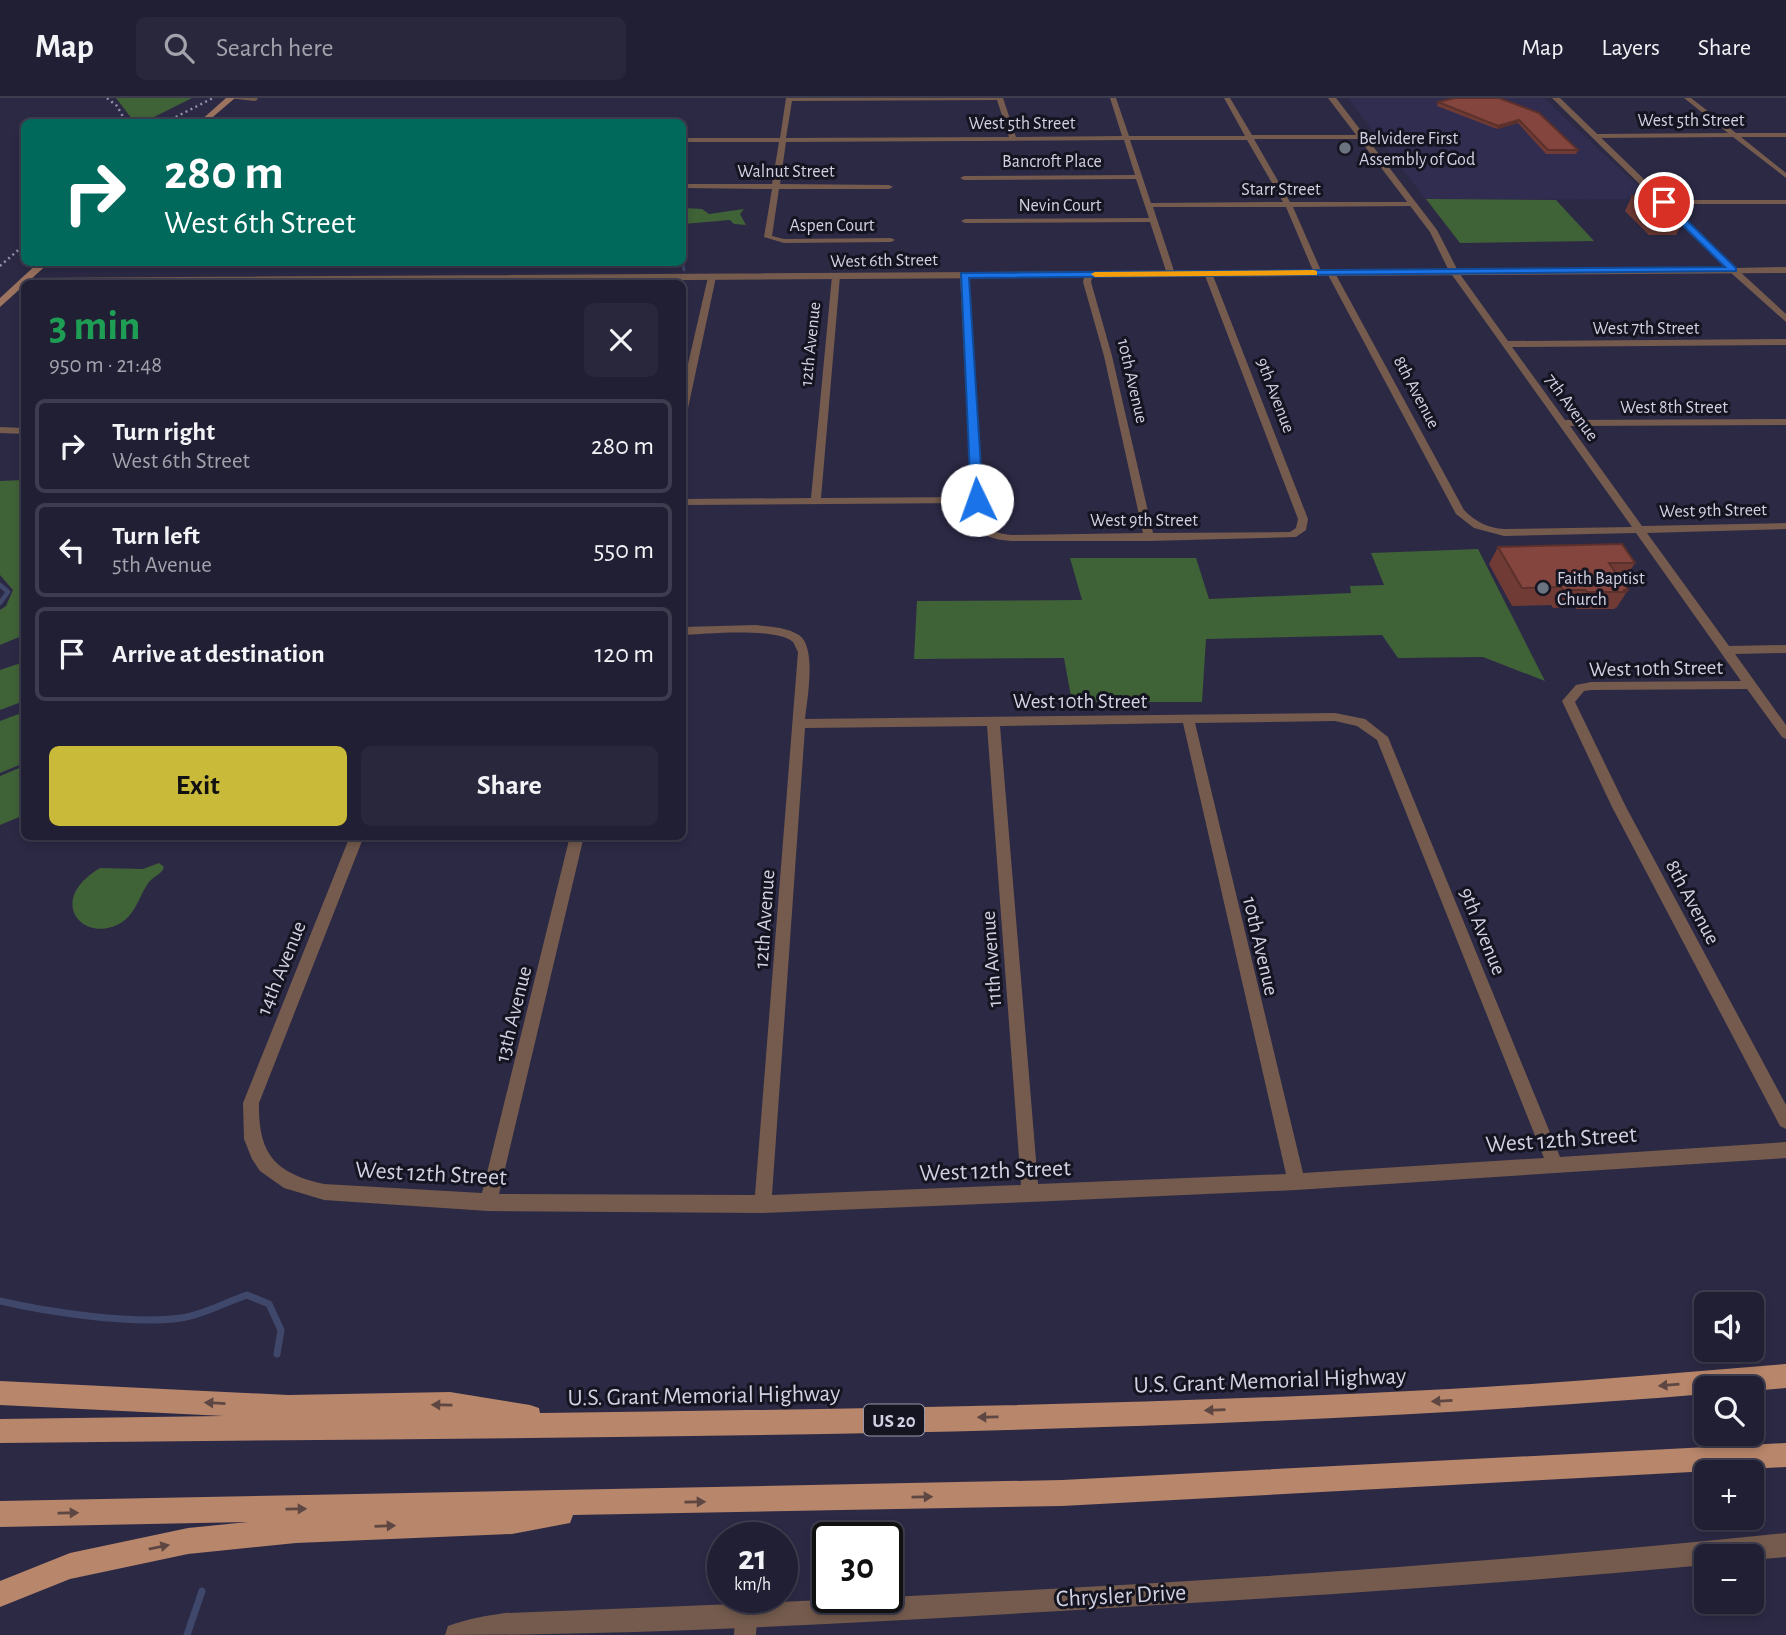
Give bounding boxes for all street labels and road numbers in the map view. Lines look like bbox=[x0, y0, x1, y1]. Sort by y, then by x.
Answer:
street label: West 5th Street bbox=[1638, 112, 1745, 130]
street label: West 5th Street bbox=[969, 115, 1076, 133]
street label: Bancroft Place bbox=[1002, 153, 1102, 171]
street label: Walnut Street bbox=[737, 163, 835, 181]
street label: Starr Street bbox=[1241, 181, 1321, 199]
street label: Nevin Court bbox=[1019, 197, 1102, 215]
street label: Aspen Court bbox=[789, 217, 875, 235]
street label: West 6th Street bbox=[830, 251, 938, 271]
street label: 12th Avenue bbox=[798, 301, 824, 387]
street label: West 7th Street bbox=[1593, 320, 1700, 338]
street label: 10th Avenue bbox=[1114, 337, 1150, 425]
street label: 8th Avenue bbox=[1390, 353, 1443, 432]
street label: 9th Avenue bbox=[1253, 355, 1298, 435]
street label: 7th Avenue bbox=[1541, 371, 1601, 444]
street label: West 8th Street bbox=[1620, 399, 1728, 417]
street label: West 9th Street bbox=[1659, 501, 1767, 521]
street label: West 9th Street bbox=[1090, 512, 1198, 530]
street label: West 10th Street bbox=[1589, 657, 1724, 680]
street label: West 10th Street bbox=[1013, 691, 1147, 712]
street label: 8th Avenue bbox=[1662, 857, 1723, 948]
street label: 12th Avenue bbox=[751, 869, 778, 969]
street label: 9th Avenue bbox=[1456, 885, 1510, 978]
street label: 10th Avenue bbox=[1239, 895, 1282, 997]
street label: 11th Avenue bbox=[978, 910, 1005, 1008]
street label: 14th Avenue bbox=[253, 918, 310, 1018]
street label: 13th Avenue bbox=[491, 964, 536, 1064]
street label: West 12th Street bbox=[1485, 1123, 1638, 1157]
street label: West 12th Street bbox=[919, 1156, 1072, 1186]
street label: West 12th Street bbox=[355, 1158, 508, 1190]
street label: U.S. Grant Memorial Highway bbox=[1133, 1364, 1407, 1398]
street label: U.S. Grant Memorial Highway bbox=[567, 1382, 841, 1410]
road number: US 20 bbox=[864, 1404, 924, 1436]
street label: Chrysler Drive bbox=[1055, 1581, 1187, 1611]

